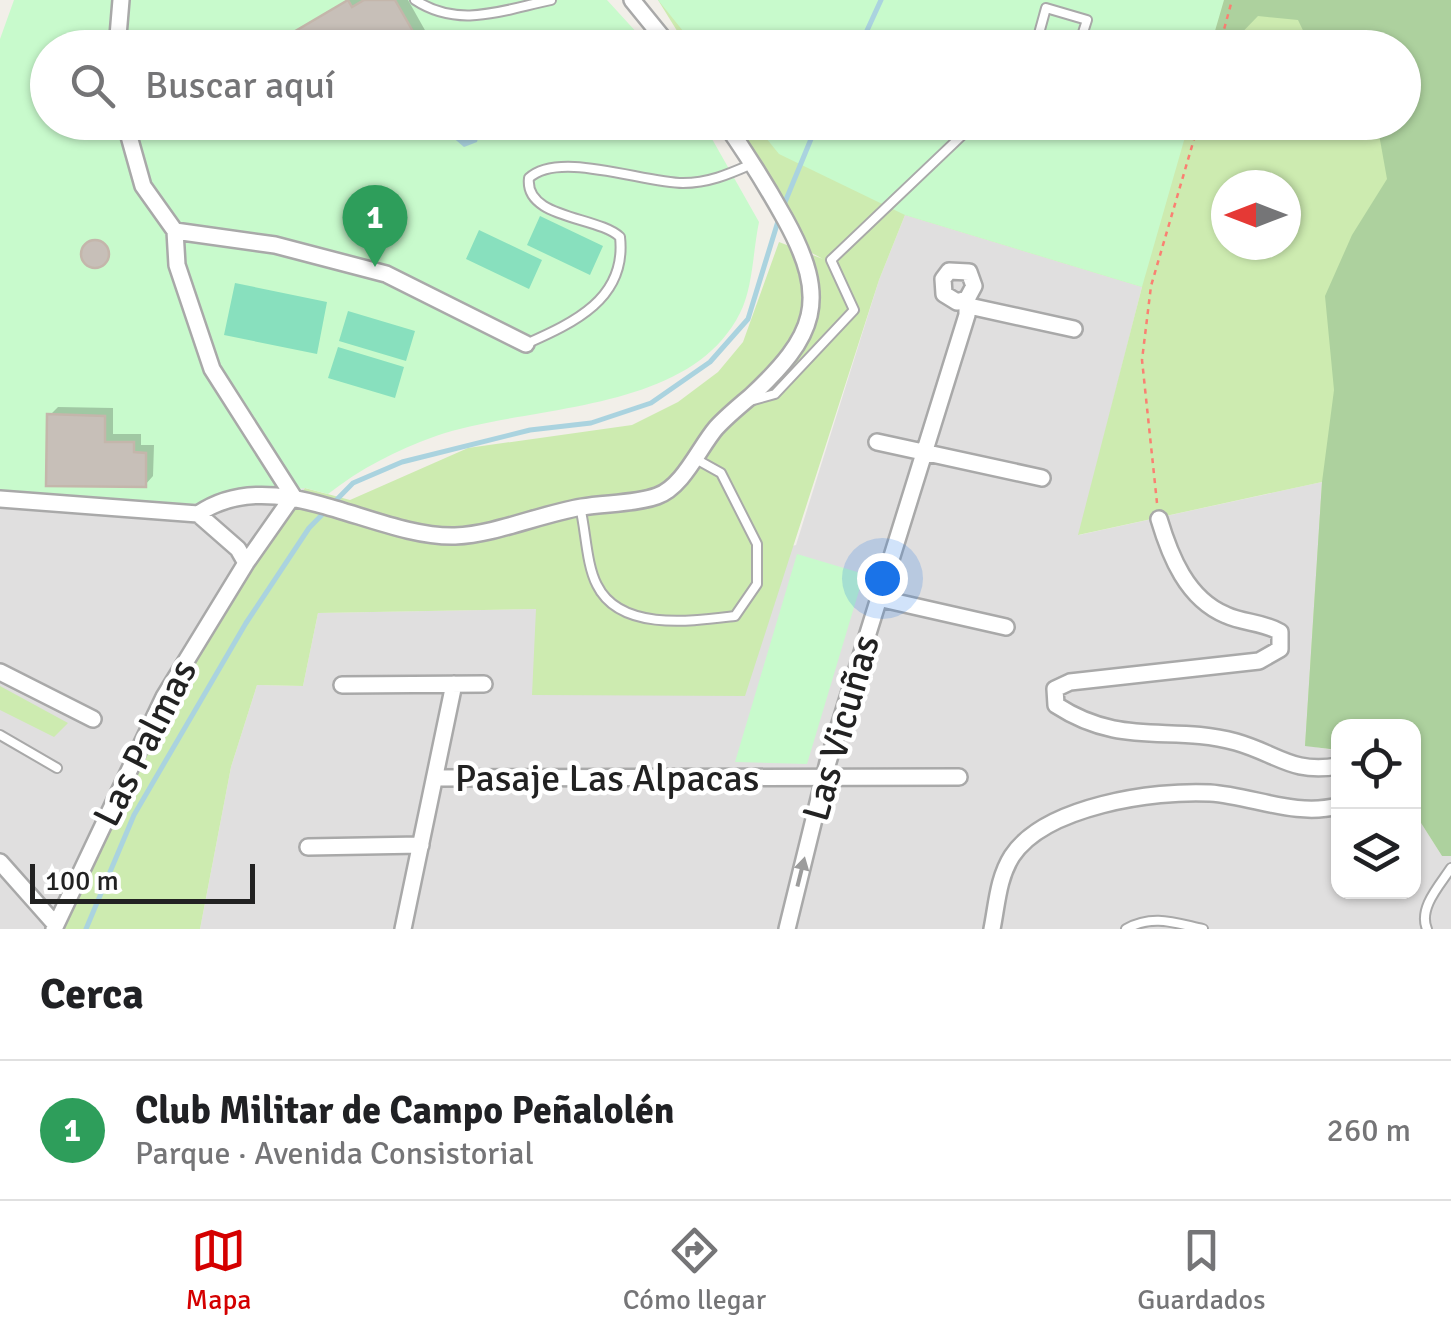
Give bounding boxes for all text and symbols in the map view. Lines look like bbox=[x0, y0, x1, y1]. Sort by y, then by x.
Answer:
search box bbox=[30, 30, 1421, 140]
icon: search bbox=[65, 58, 120, 113]
text: Buscar aquí bbox=[145, 62, 335, 109]
north arrow bbox=[1211, 170, 1301, 260]
pin: 1 bbox=[342, 184, 408, 267]
your location bbox=[857, 553, 908, 604]
street label: Las Vicuñas bbox=[792, 630, 890, 826]
street label: Las Palmas bbox=[83, 652, 207, 834]
map controls bbox=[1331, 719, 1421, 899]
button: locate bbox=[1331, 719, 1421, 809]
street label: Pasaje Las Alpacas bbox=[455, 755, 759, 802]
button: layers bbox=[1331, 809, 1421, 899]
one-way arrow bbox=[794, 856, 809, 887]
scale bar bbox=[30, 859, 255, 904]
text: 100 m bbox=[45, 864, 119, 898]
text: Cerca bbox=[40, 969, 144, 1020]
text: Club Militar de Campo Peñalolén bbox=[135, 1087, 675, 1134]
text: 1 bbox=[64, 1111, 81, 1150]
text: 260 m bbox=[1327, 1111, 1411, 1150]
text: Parque · Avenida Consistorial bbox=[135, 1134, 534, 1173]
tab: Mapa bbox=[186, 1223, 251, 1317]
tab: Cómo llegar bbox=[623, 1223, 766, 1317]
tab: Guardados bbox=[1137, 1223, 1265, 1317]

